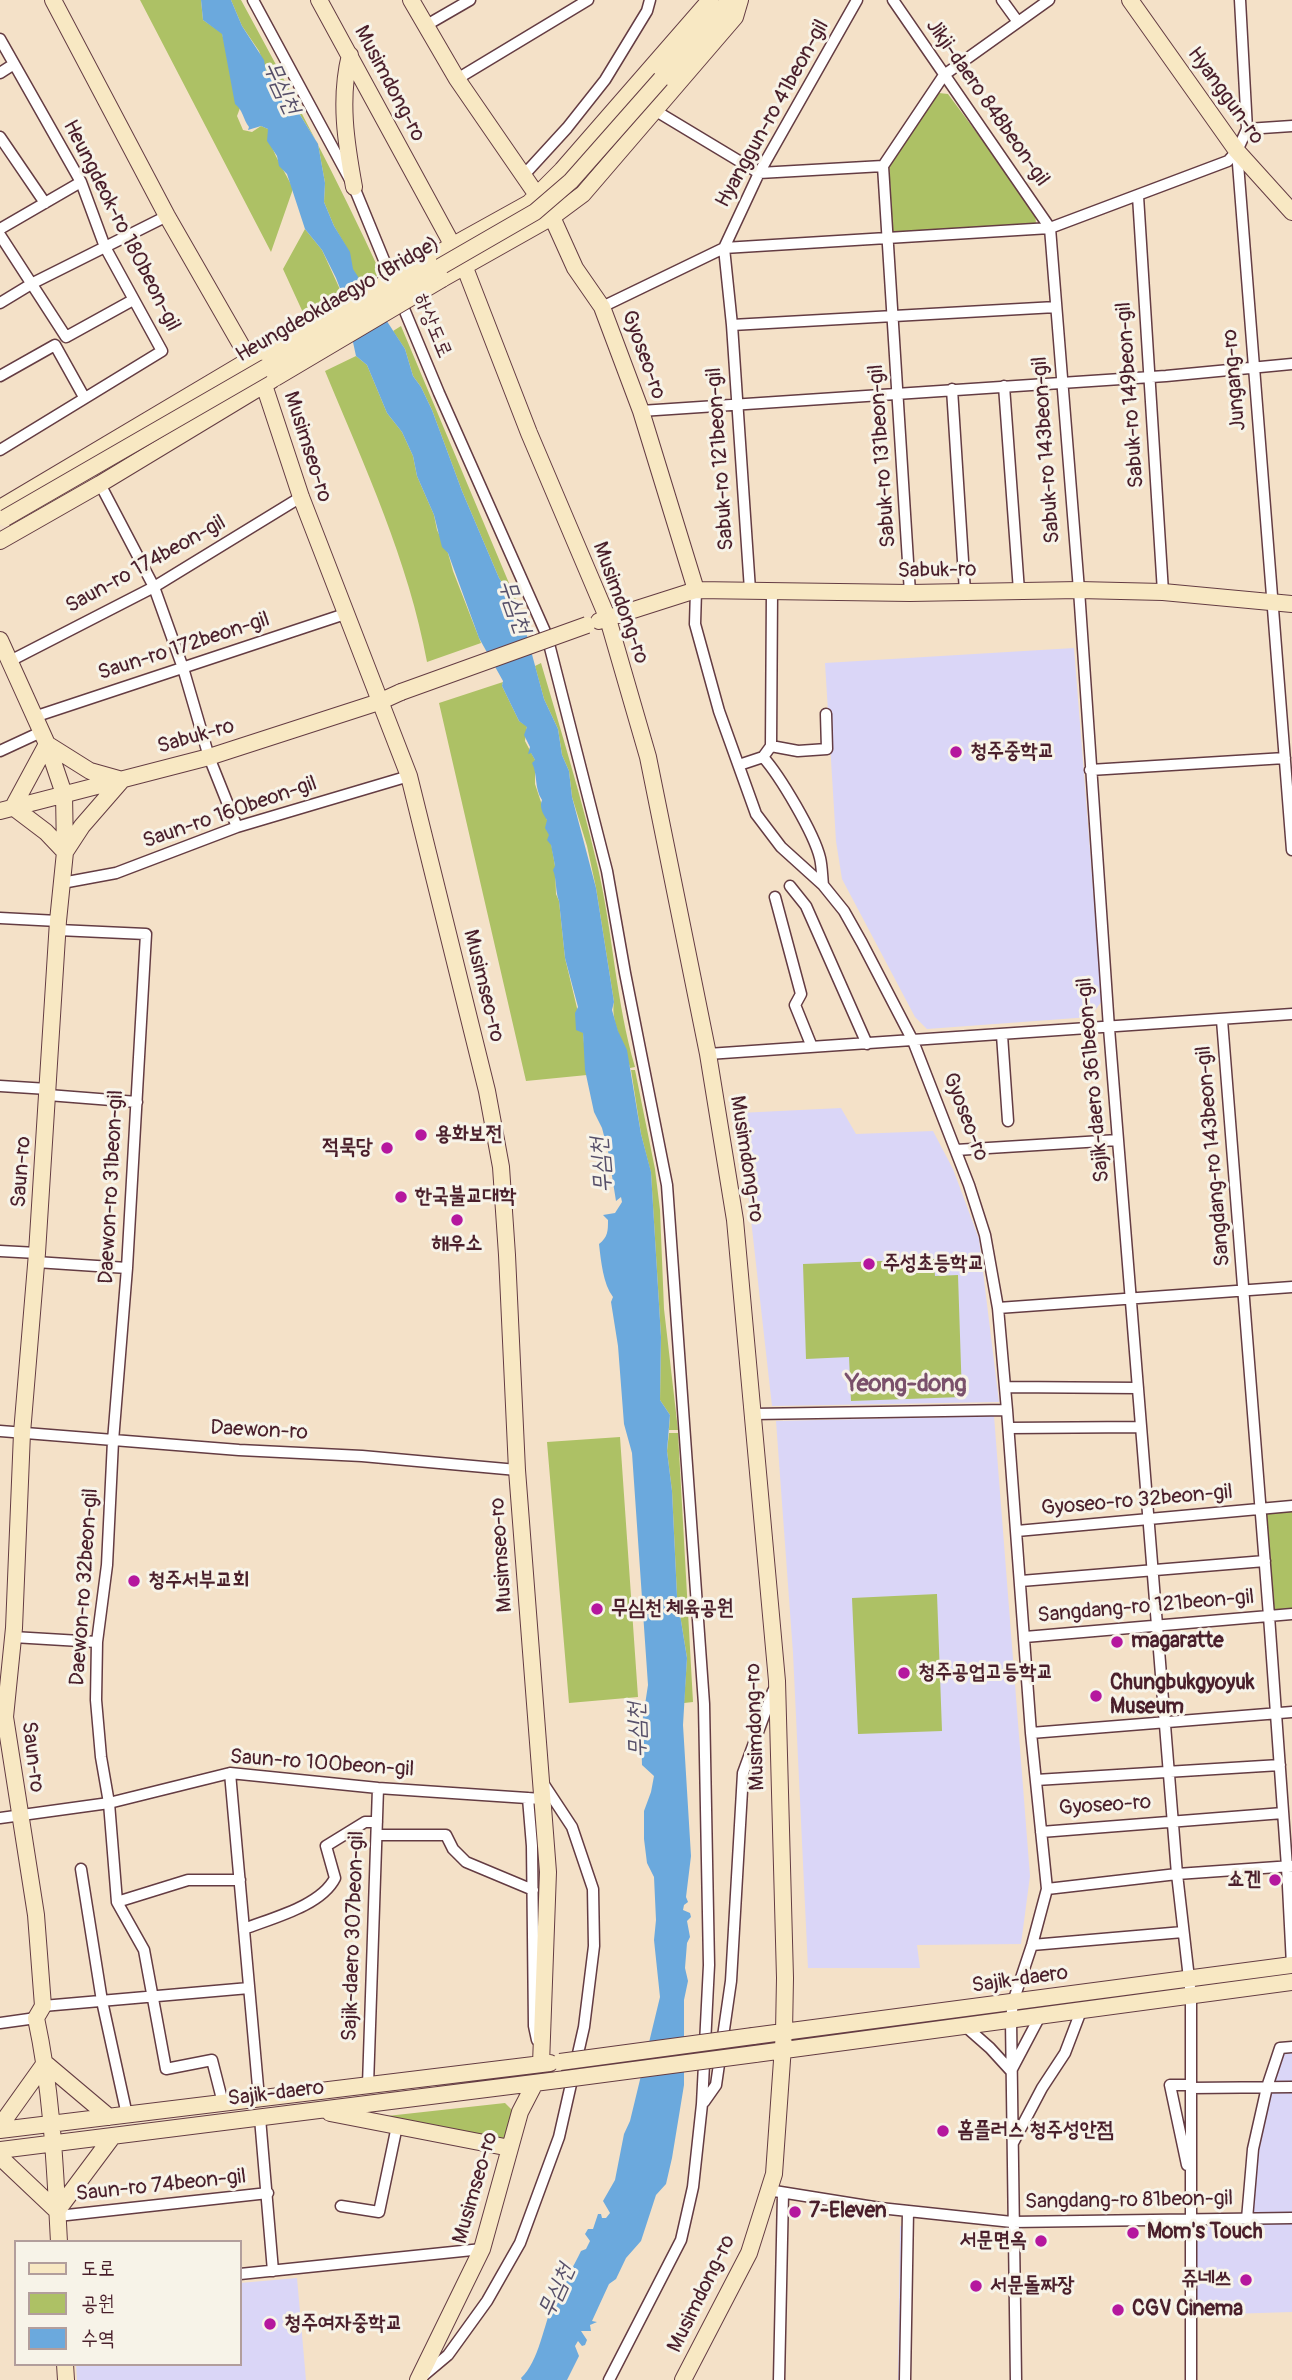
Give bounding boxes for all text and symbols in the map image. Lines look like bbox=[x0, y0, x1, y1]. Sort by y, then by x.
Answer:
street label: Jikji-daero 848beon-gil bbox=[920, 14, 1054, 192]
street label: Hyanggun-ro 41beon-gil bbox=[711, 16, 835, 212]
street label: Musimdong-ro bbox=[348, 22, 430, 146]
street label: Hyanggun-ro bbox=[1181, 42, 1269, 150]
water label: 무심천 bbox=[257, 57, 305, 119]
street label: Heungdeok-ro 180beon-gil bbox=[57, 116, 185, 336]
street label: Heungdeokdaegyo (Bridge) bbox=[232, 231, 444, 369]
street label: 하상도로 bbox=[407, 290, 457, 362]
street label: Sabuk-ro 149beon-gil bbox=[1112, 301, 1150, 489]
street label: Gyoseo-ro bbox=[615, 307, 671, 403]
street label: Jungang-ro bbox=[1218, 328, 1252, 432]
street label: Sabuk-ro 143beon-gil bbox=[1028, 356, 1066, 544]
street label: Sabuk-ro 131beon-gil bbox=[864, 364, 902, 548]
street label: Sabuk-ro 121beon-gil bbox=[702, 367, 740, 551]
street label: Musimseo-ro bbox=[277, 388, 337, 506]
street label: Saun-ro 174beon-gil bbox=[62, 511, 230, 619]
street label: Musimdong-ro bbox=[586, 539, 654, 667]
street label: Sabuk-ro bbox=[897, 558, 977, 584]
water label: 무심천 bbox=[492, 576, 536, 638]
street label: Saun-ro 172beon-gil bbox=[95, 607, 273, 687]
street label: Sabuk-ro bbox=[155, 714, 237, 760]
place label: 청주중학교 bbox=[970, 739, 1054, 765]
marker: 청주중학교 bbox=[948, 744, 964, 760]
street label: Saun-ro 160beon-gil bbox=[140, 771, 320, 855]
street label: Musimseo-ro bbox=[457, 927, 509, 1045]
street label: Sajik-daero 361beon-gil bbox=[1072, 976, 1116, 1184]
street label: Sangdang-ro 143beon-gil bbox=[1192, 1045, 1236, 1267]
street label: Gyoseo-ro bbox=[937, 1069, 993, 1165]
street label: Daewon-ro 31beon-gil bbox=[94, 1089, 130, 1285]
street label: Musimdong-ro bbox=[724, 1094, 768, 1224]
place label: 용화보전 bbox=[435, 1122, 503, 1148]
marker: 용화보전 bbox=[413, 1127, 429, 1143]
place label: 적묵당 bbox=[322, 1135, 373, 1161]
street label: Saun-ro bbox=[7, 1136, 37, 1208]
water label: 무심천 bbox=[586, 1136, 618, 1194]
marker: 적묵당 bbox=[379, 1140, 395, 1156]
place label: 한국불교대학 bbox=[415, 1184, 516, 1210]
marker: 한국불교대학 bbox=[393, 1189, 409, 1205]
marker: 해우소 bbox=[449, 1212, 465, 1228]
place label: 해우소 bbox=[432, 1231, 482, 1257]
place label: 주성초등학교 bbox=[883, 1251, 984, 1277]
marker: 주성초등학교 bbox=[861, 1256, 877, 1272]
district label: Yeong-dong bbox=[845, 1371, 967, 1399]
street label: Daewon-ro bbox=[210, 1416, 308, 1446]
street label: Gyoseo-ro 32beon-gil bbox=[1040, 1480, 1234, 1522]
street label: Daewon-ro 32beon-gil bbox=[66, 1488, 104, 1686]
street label: Musimseo-ro bbox=[485, 1497, 519, 1613]
place label: 청주서부교회 bbox=[148, 1568, 249, 1594]
marker: 청주서부교회 bbox=[126, 1573, 142, 1589]
street label: Sangdang-ro 121beon-gil bbox=[1037, 1585, 1255, 1629]
place label: 무심천 체육공원 bbox=[611, 1596, 734, 1622]
marker: 무심천 체육공원 bbox=[589, 1601, 605, 1617]
place label: magaratte bbox=[1131, 1629, 1224, 1655]
marker: magaratte bbox=[1109, 1634, 1125, 1650]
place label: 청주공업고등학교 bbox=[918, 1660, 1053, 1686]
street label: Musimdong-ro bbox=[741, 1663, 771, 1791]
marker: 청주공업고등학교 bbox=[896, 1665, 912, 1681]
place label: Chungbukgyoyuk Museum bbox=[1110, 1671, 1255, 1721]
marker: Chungbukgyoyuk Museum bbox=[1088, 1688, 1104, 1704]
water label: 무심천 bbox=[623, 1702, 653, 1758]
street label: Saun-ro bbox=[15, 1720, 49, 1794]
street label: Saun-ro 100beon-gil bbox=[229, 1745, 415, 1783]
street label: Gyoseo-ro bbox=[1058, 1790, 1152, 1822]
street label: Sajik-daero 307beon-gil bbox=[338, 1830, 370, 2042]
place label: 쇼겐 bbox=[1227, 1867, 1261, 1893]
marker: 쇼겐 bbox=[1267, 1872, 1283, 1888]
street label: Sajik-daero bbox=[970, 1961, 1070, 1999]
street label: Sajik-daero bbox=[226, 2076, 326, 2112]
place label: 홈플러스 청주성안점 bbox=[957, 2118, 1114, 2144]
marker: 홈플러스 청주성안점 bbox=[935, 2123, 951, 2139]
street label: Musimseo-ro bbox=[448, 2129, 504, 2247]
street label: Saun-ro 74beon-gil bbox=[75, 2165, 247, 2207]
street label: Sangdang-ro 81beon-gil bbox=[1025, 2187, 1233, 2215]
place label: 7-Eleven bbox=[809, 2199, 887, 2225]
marker: 7-Eleven bbox=[787, 2204, 803, 2220]
place label: Mom's Touch bbox=[1147, 2220, 1263, 2246]
marker: Mom's Touch bbox=[1125, 2225, 1141, 2241]
place label: 서문면옥 bbox=[959, 2228, 1027, 2254]
street label: Musimdong-ro bbox=[663, 2231, 741, 2357]
marker: 서문면옥 bbox=[1033, 2233, 1049, 2249]
legend bbox=[14, 2240, 242, 2366]
text: 도로 bbox=[81, 2255, 115, 2282]
water label: 무심천 bbox=[533, 2260, 581, 2322]
place label: 쥬네쓰 bbox=[1181, 2267, 1232, 2293]
marker: 쥬네쓰 bbox=[1238, 2272, 1254, 2288]
place label: 서문돌짜장 bbox=[990, 2273, 1074, 2299]
marker: 서문돌짜장 bbox=[968, 2278, 984, 2294]
text: 공원 bbox=[81, 2290, 115, 2317]
place label: CGV Cinema bbox=[1132, 2297, 1243, 2323]
marker: CGV Cinema bbox=[1110, 2302, 1126, 2318]
place label: 청주여자중학교 bbox=[284, 2311, 402, 2337]
marker: 청주여자중학교 bbox=[262, 2316, 278, 2332]
text: 수역 bbox=[81, 2325, 115, 2352]

